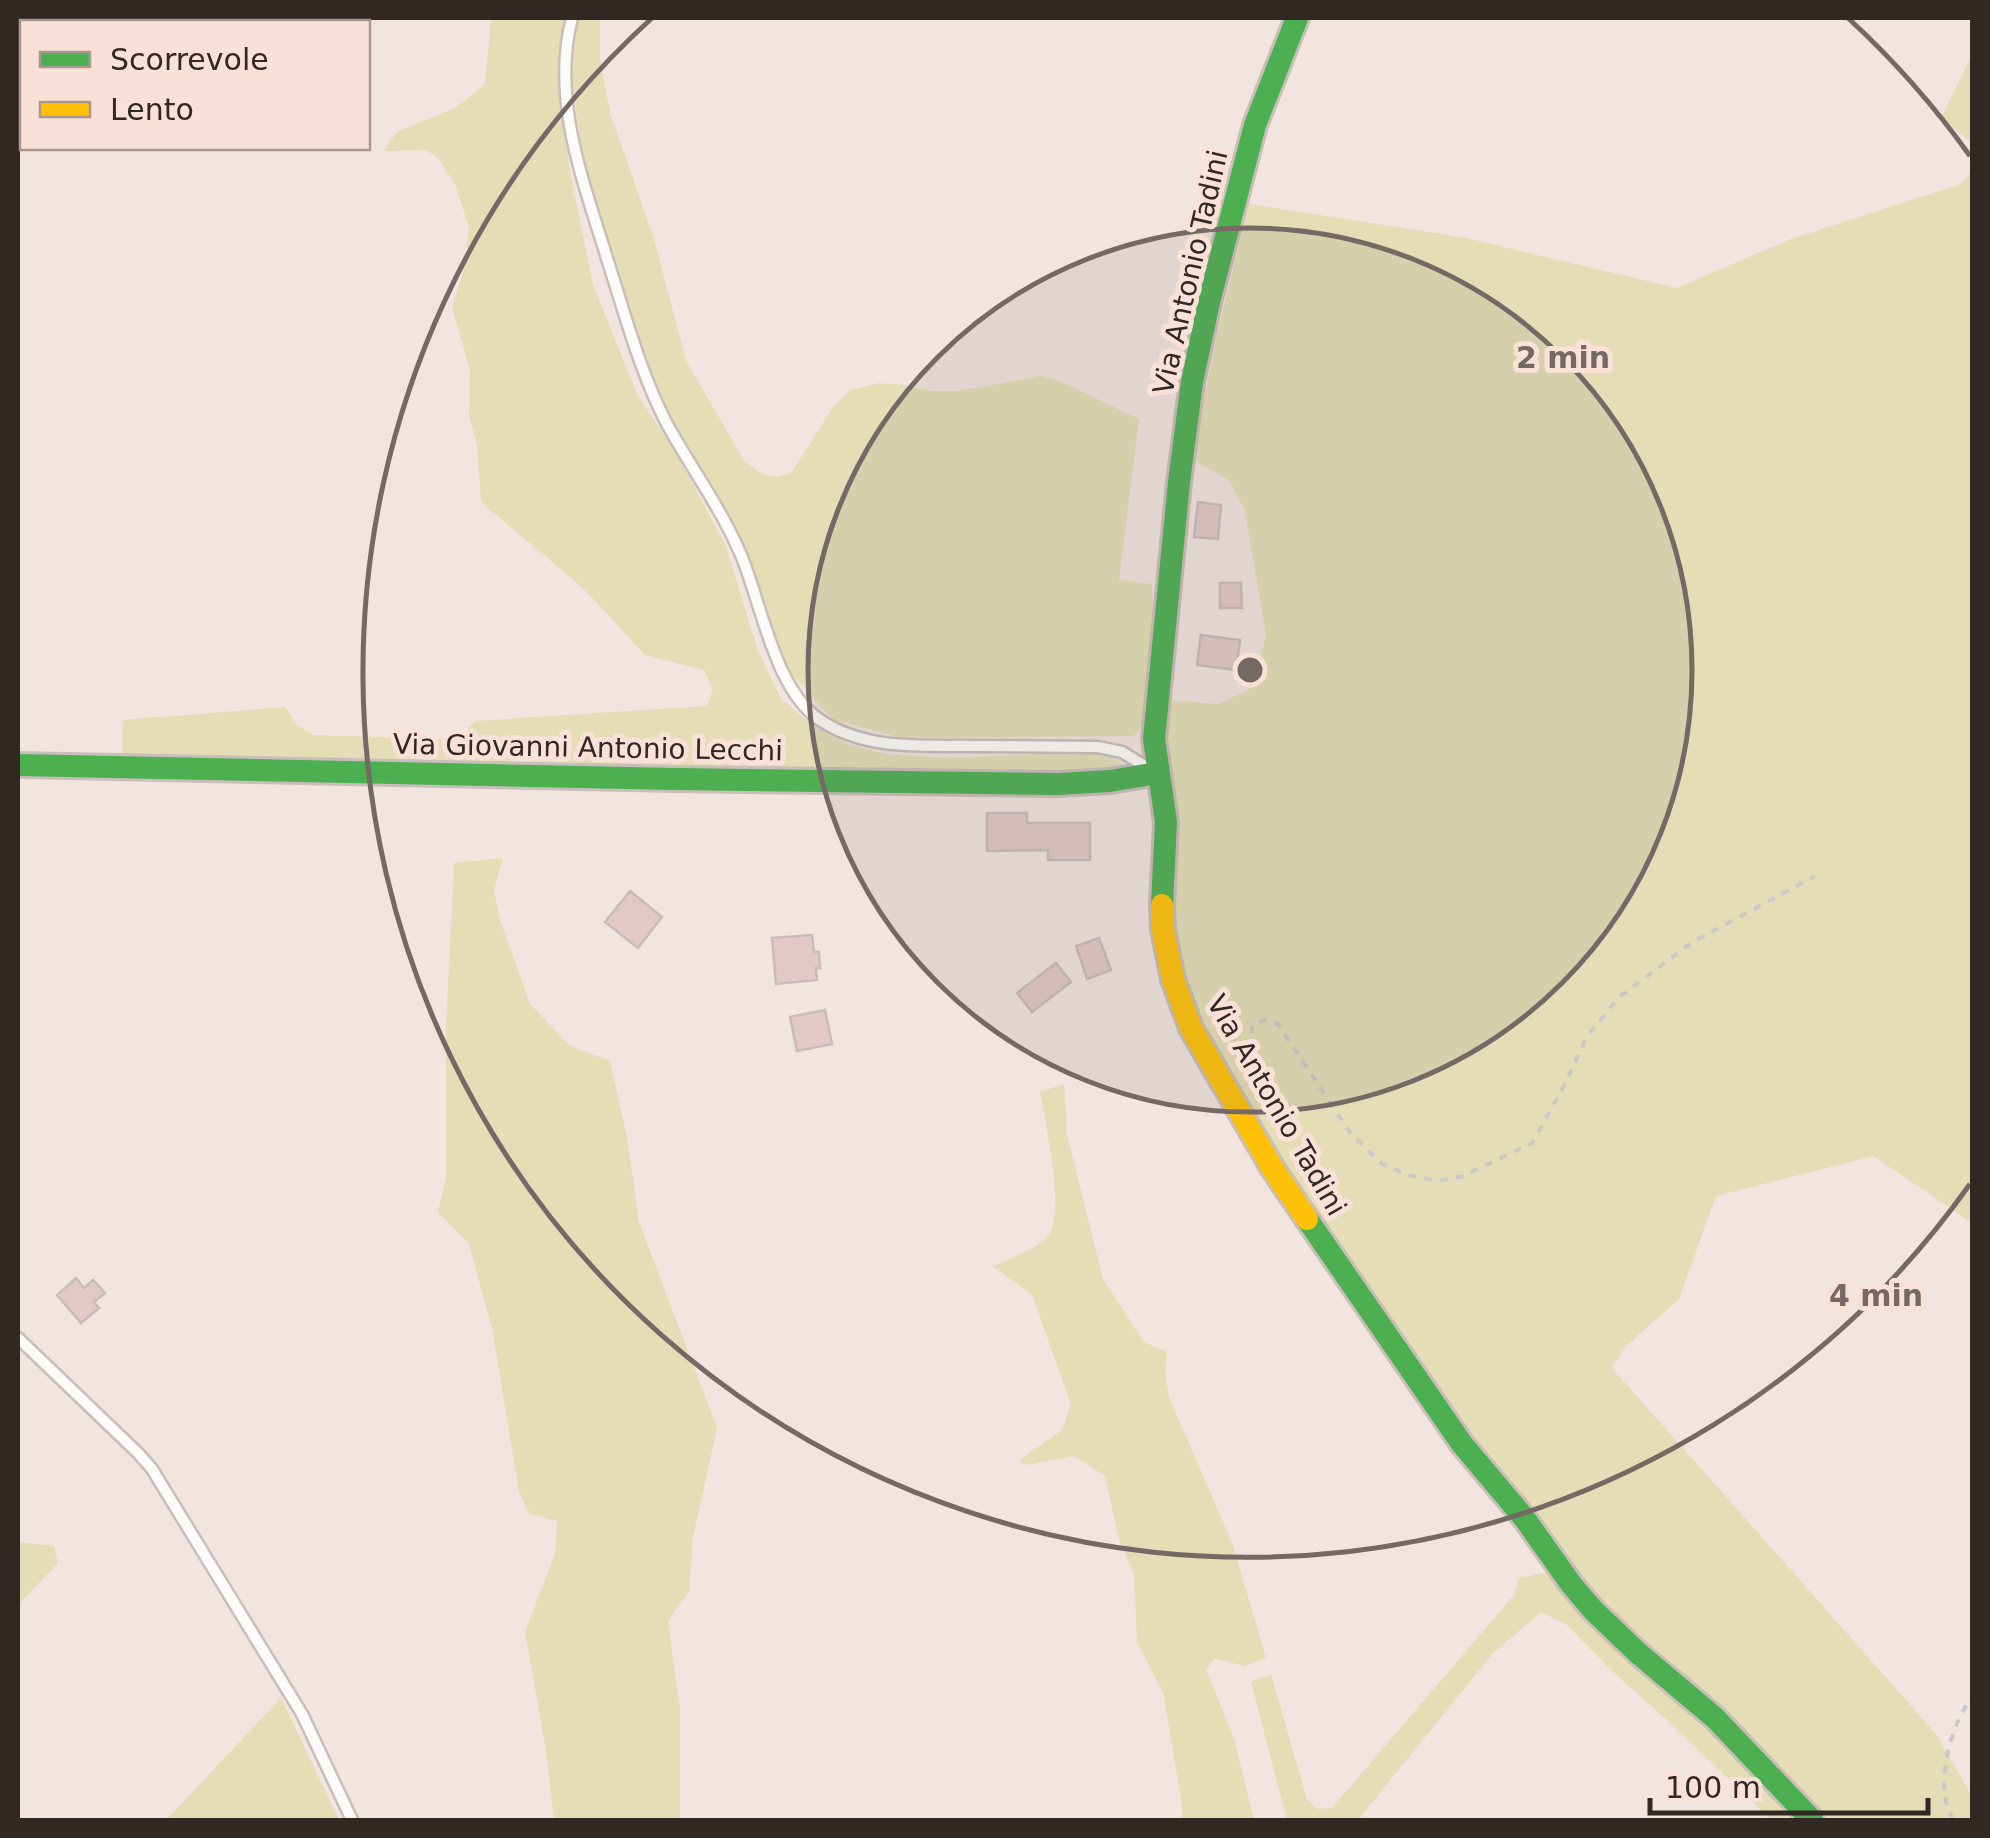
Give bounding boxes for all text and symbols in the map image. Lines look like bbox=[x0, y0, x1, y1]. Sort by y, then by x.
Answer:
legend bbox=[20, 20, 370, 150]
text: Scorrevole bbox=[110, 42, 269, 77]
text: Lento bbox=[110, 92, 194, 127]
street label: Via Antonio Tadini bbox=[1146, 147, 1235, 397]
text: 2 min bbox=[1516, 340, 1610, 375]
centre of rings bbox=[1232, 652, 1268, 688]
street label: Via Giovanni Antonio Lecchi bbox=[393, 728, 783, 767]
street label: Via Antonio Tadini bbox=[1200, 989, 1353, 1222]
text: 4 min bbox=[1829, 1278, 1923, 1313]
scale bar bbox=[1650, 1753, 1928, 1815]
text: 100 m bbox=[1665, 1770, 1761, 1805]

